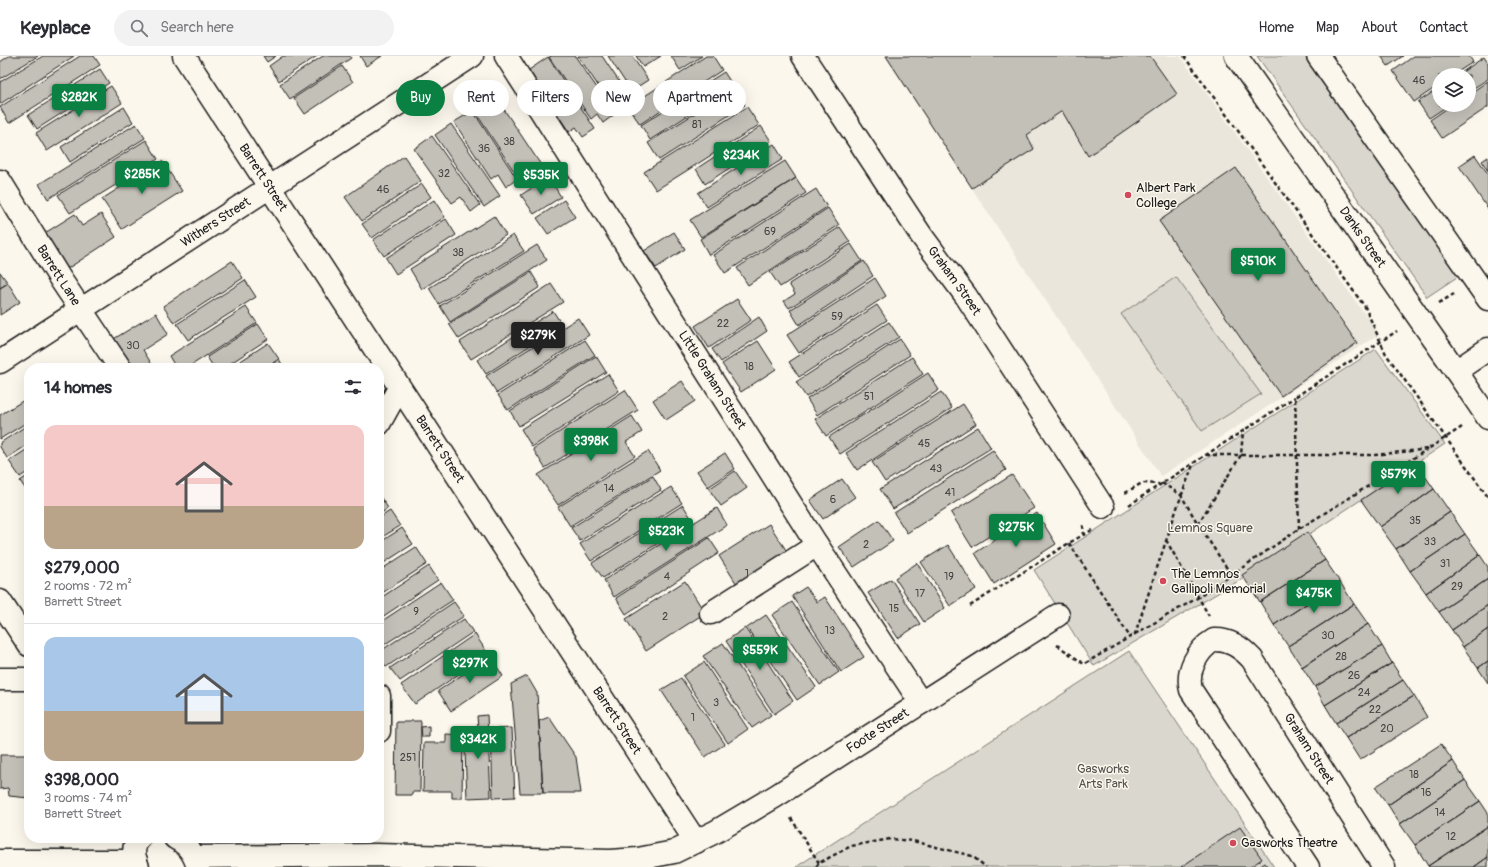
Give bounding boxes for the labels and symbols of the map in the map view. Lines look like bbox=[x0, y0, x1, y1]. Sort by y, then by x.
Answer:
house number: 46 bbox=[1413, 74, 1425, 87]
pin: $282K bbox=[51, 84, 107, 118]
house number: 81 bbox=[692, 118, 702, 131]
house number: 38 bbox=[503, 135, 515, 148]
street label: Barrett Street bbox=[235, 141, 291, 215]
house number: 36 bbox=[478, 142, 490, 155]
pin: $234K bbox=[713, 142, 769, 176]
pin: $285K bbox=[114, 161, 170, 195]
pin: $535K bbox=[513, 162, 569, 196]
house number: 32 bbox=[438, 167, 450, 180]
place label: Albert Park College bbox=[1136, 180, 1196, 211]
house number: 46 bbox=[377, 183, 389, 196]
marker: Albert Park College bbox=[1123, 190, 1133, 200]
street label: Withers Street bbox=[178, 193, 254, 251]
street label: Danks Street bbox=[1336, 204, 1390, 271]
house number: 69 bbox=[764, 225, 776, 238]
street label: Barrett Lane bbox=[33, 242, 84, 309]
street label: Graham Street bbox=[924, 243, 985, 319]
house number: 38 bbox=[452, 246, 464, 259]
pin: $510K bbox=[1230, 248, 1286, 282]
house number: 59 bbox=[831, 310, 843, 323]
house number: 22 bbox=[717, 317, 729, 330]
pin: $279K bbox=[510, 322, 566, 356]
street label: Little Graham Street bbox=[675, 328, 750, 433]
house number: 30 bbox=[126, 339, 140, 352]
house number: 18 bbox=[744, 360, 754, 373]
house number: 51 bbox=[864, 390, 874, 403]
street label: Barrett Street bbox=[412, 412, 468, 486]
pin: $398K bbox=[563, 428, 619, 462]
house number: 45 bbox=[918, 437, 930, 450]
pin: $579K bbox=[1370, 461, 1426, 495]
house number: 43 bbox=[930, 462, 942, 475]
house number: 14 bbox=[604, 482, 615, 495]
house number: 41 bbox=[945, 486, 955, 499]
house number: 6 bbox=[830, 493, 836, 506]
pin: $275K bbox=[988, 514, 1044, 548]
house number: 35 bbox=[1409, 514, 1421, 527]
pin: $523K bbox=[638, 518, 694, 552]
park label: Lemnos Square bbox=[1167, 520, 1253, 536]
house number: 33 bbox=[1424, 535, 1436, 548]
house number: 2 bbox=[863, 538, 869, 551]
house number: 31 bbox=[1440, 557, 1450, 570]
place label: The Lemnos Gallipoli Memorial bbox=[1171, 566, 1266, 597]
house number: 1 bbox=[745, 567, 749, 580]
house number: 4 bbox=[664, 570, 671, 583]
house number: 19 bbox=[944, 570, 954, 583]
marker: The Lemnos Gallipoli Memorial bbox=[1158, 576, 1168, 586]
pin: $475K bbox=[1286, 580, 1342, 614]
house number: 29 bbox=[1451, 580, 1463, 593]
house number: 17 bbox=[915, 587, 925, 600]
house number: 15 bbox=[889, 602, 899, 615]
house number: 9 bbox=[413, 605, 419, 618]
house number: 2 bbox=[662, 610, 668, 623]
house number: 13 bbox=[825, 624, 835, 637]
house number: 30 bbox=[1321, 629, 1335, 642]
pin: $559K bbox=[732, 637, 788, 671]
pin: $297K bbox=[442, 650, 498, 684]
house number: 28 bbox=[1335, 650, 1347, 663]
house number: 26 bbox=[1348, 669, 1360, 682]
street label: Barrett Street bbox=[589, 684, 645, 758]
house number: 24 bbox=[1358, 686, 1371, 699]
house number: 3 bbox=[713, 696, 719, 709]
house number: 22 bbox=[1369, 703, 1381, 716]
street label: Foote Street bbox=[843, 704, 912, 757]
street label: Graham Street bbox=[1280, 710, 1338, 788]
house number: 1 bbox=[691, 711, 695, 724]
house number: 20 bbox=[1380, 722, 1394, 735]
pin: $342K bbox=[450, 726, 506, 760]
house number: 251 bbox=[400, 751, 416, 764]
park label: Gasworks Arts Park bbox=[1077, 761, 1129, 792]
house number: 18 bbox=[1409, 768, 1419, 781]
house number: 16 bbox=[1421, 786, 1431, 799]
house number: 14 bbox=[1435, 806, 1446, 819]
house number: 12 bbox=[1446, 830, 1456, 843]
place label: Gasworks Theatre bbox=[1241, 835, 1338, 851]
marker: Gasworks Theatre bbox=[1228, 838, 1238, 848]

